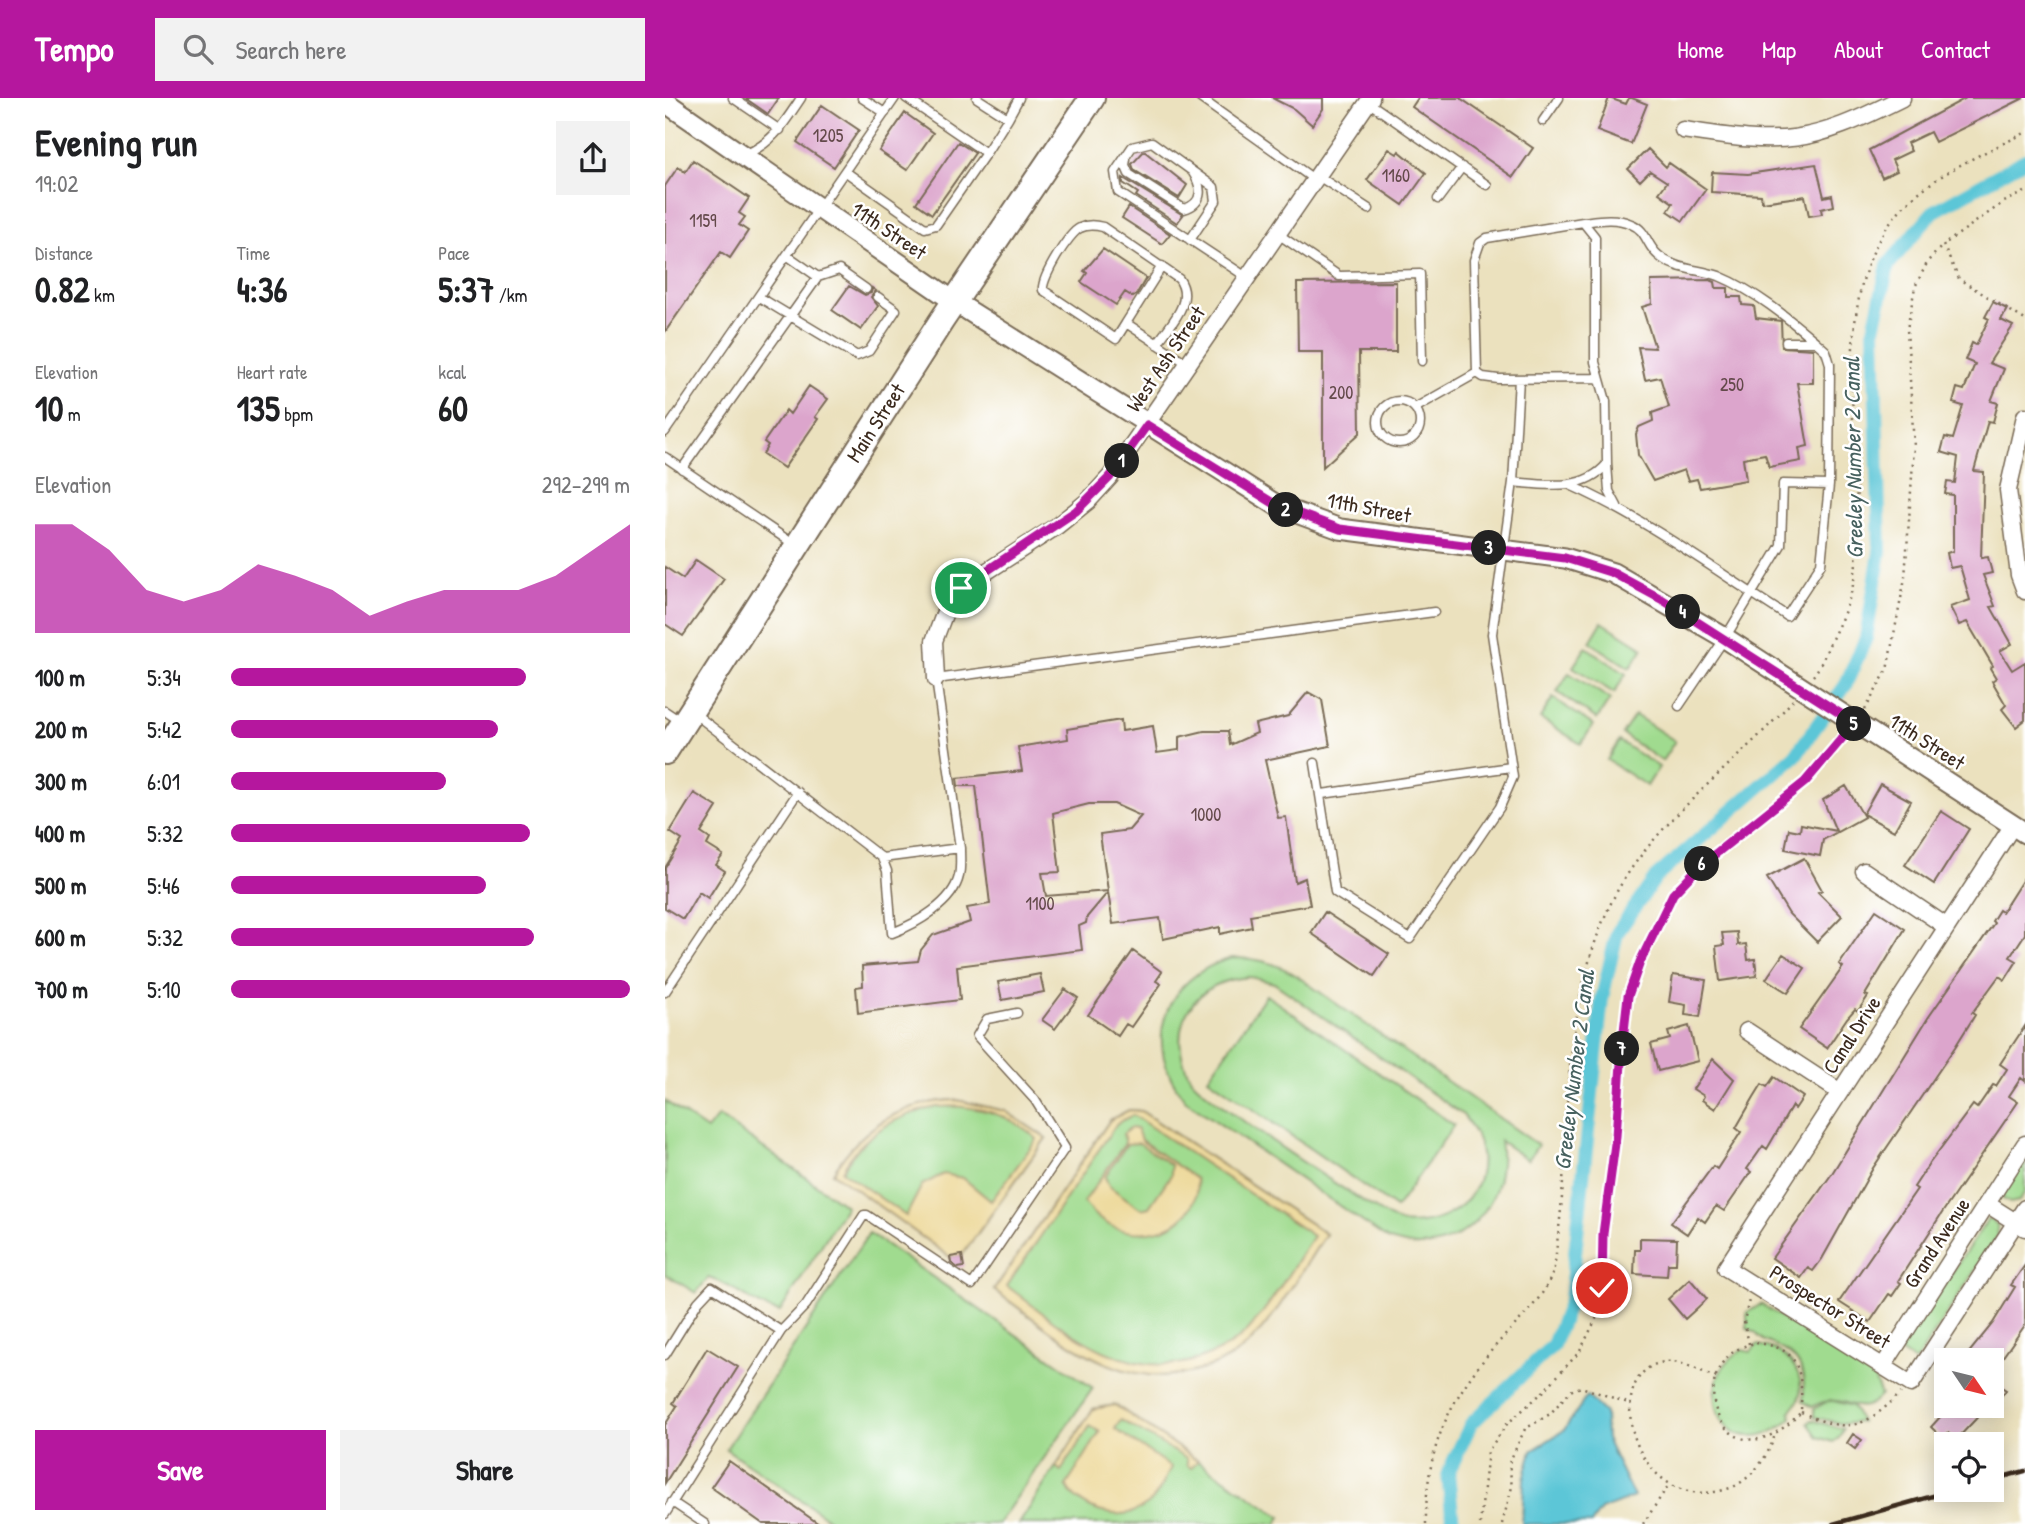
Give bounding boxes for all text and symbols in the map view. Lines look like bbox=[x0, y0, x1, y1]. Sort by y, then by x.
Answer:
search box bbox=[155, 18, 645, 81]
text: Tempo bbox=[35, 27, 113, 71]
icon: search bbox=[179, 30, 217, 68]
text: Search here bbox=[235, 32, 347, 67]
text: Home bbox=[1677, 33, 1724, 65]
text: Map bbox=[1762, 33, 1796, 65]
text: About bbox=[1834, 33, 1883, 65]
text: Contact bbox=[1921, 33, 1990, 65]
text: Evening run bbox=[35, 116, 198, 168]
button: share bbox=[556, 121, 630, 195]
house number: 1205 bbox=[813, 123, 844, 148]
house number: 1160 bbox=[1382, 163, 1410, 188]
text: 19:02 bbox=[35, 168, 78, 199]
street label: 11th Street bbox=[846, 195, 933, 267]
house number: 1159 bbox=[689, 208, 717, 233]
text: Distance bbox=[35, 240, 93, 266]
text: Time bbox=[237, 240, 270, 266]
text: Pace bbox=[438, 240, 470, 266]
text: 0.82 bbox=[35, 266, 90, 313]
text: 4:36 bbox=[237, 266, 288, 313]
text: 5:37 bbox=[438, 266, 494, 313]
text: km bbox=[90, 282, 115, 308]
text: /km bbox=[494, 282, 527, 308]
street label: West Ash Street bbox=[1119, 299, 1212, 418]
water label: Greeley Number 2 Canal bbox=[1835, 356, 1871, 559]
text: Elevation bbox=[35, 359, 98, 385]
text: Heart rate bbox=[237, 359, 308, 385]
text: kcal bbox=[438, 359, 466, 385]
house number: 250 bbox=[1720, 372, 1744, 397]
street label: Main Street bbox=[839, 377, 912, 468]
house number: 200 bbox=[1329, 380, 1353, 405]
text: 10 bbox=[35, 385, 63, 432]
text: 135 bbox=[237, 385, 280, 432]
text: 60 bbox=[438, 385, 468, 432]
text: m bbox=[63, 401, 81, 427]
text: bpm bbox=[280, 401, 313, 427]
pin: 1 bbox=[1105, 444, 1140, 478]
text: 1 bbox=[1118, 447, 1125, 473]
text: Elevation bbox=[35, 469, 111, 500]
text: 292–299 m bbox=[542, 469, 630, 500]
street label: 11th Street bbox=[1325, 485, 1414, 530]
pin: 2 bbox=[1269, 492, 1303, 528]
text: 2 bbox=[1281, 496, 1290, 522]
pin: 3 bbox=[1471, 531, 1507, 566]
text: 3 bbox=[1484, 534, 1493, 560]
pin bbox=[931, 558, 991, 618]
icon: arrive bbox=[942, 569, 980, 607]
pin: 4 bbox=[1665, 594, 1701, 630]
text: 4 bbox=[1679, 598, 1686, 624]
text: 100 m bbox=[35, 662, 85, 693]
text: 5:34 bbox=[147, 662, 181, 693]
pin: 5 bbox=[1837, 706, 1871, 742]
street label: 11th Street bbox=[1884, 706, 1971, 777]
text: 5 bbox=[1849, 710, 1858, 736]
text: 200 m bbox=[35, 714, 87, 745]
text: 5:42 bbox=[147, 714, 181, 745]
text: 300 m bbox=[35, 766, 87, 797]
text: 6:01 bbox=[147, 766, 180, 797]
house number: 1000 bbox=[1191, 802, 1221, 827]
text: 400 m bbox=[35, 818, 85, 849]
text: 5:32 bbox=[147, 818, 183, 849]
pin: 6 bbox=[1685, 846, 1719, 882]
text: 6 bbox=[1698, 850, 1705, 876]
text: 500 m bbox=[35, 870, 86, 901]
text: 5:46 bbox=[147, 870, 180, 901]
house number: 1100 bbox=[1025, 891, 1055, 916]
text: 600 m bbox=[35, 922, 86, 953]
text: 5:32 bbox=[147, 922, 183, 953]
water label: Greeley Number 2 Canal bbox=[1546, 967, 1602, 1172]
text: 700 m bbox=[35, 974, 88, 1005]
text: 5:10 bbox=[147, 974, 181, 1005]
street label: Canal Drive bbox=[1816, 990, 1888, 1079]
pin: 7 bbox=[1605, 1032, 1639, 1066]
text: 7 bbox=[1617, 1035, 1626, 1061]
street label: Grand Avenue bbox=[1897, 1192, 1977, 1293]
pin bbox=[1572, 1258, 1632, 1318]
street label: Prospector Street bbox=[1764, 1258, 1897, 1356]
icon: check bbox=[1583, 1269, 1621, 1307]
north arrow bbox=[1934, 1348, 2004, 1418]
map controls bbox=[1934, 1348, 2004, 1502]
button: Save bbox=[35, 1430, 326, 1510]
button: Share bbox=[340, 1430, 630, 1510]
button: locate bbox=[1934, 1432, 2004, 1502]

